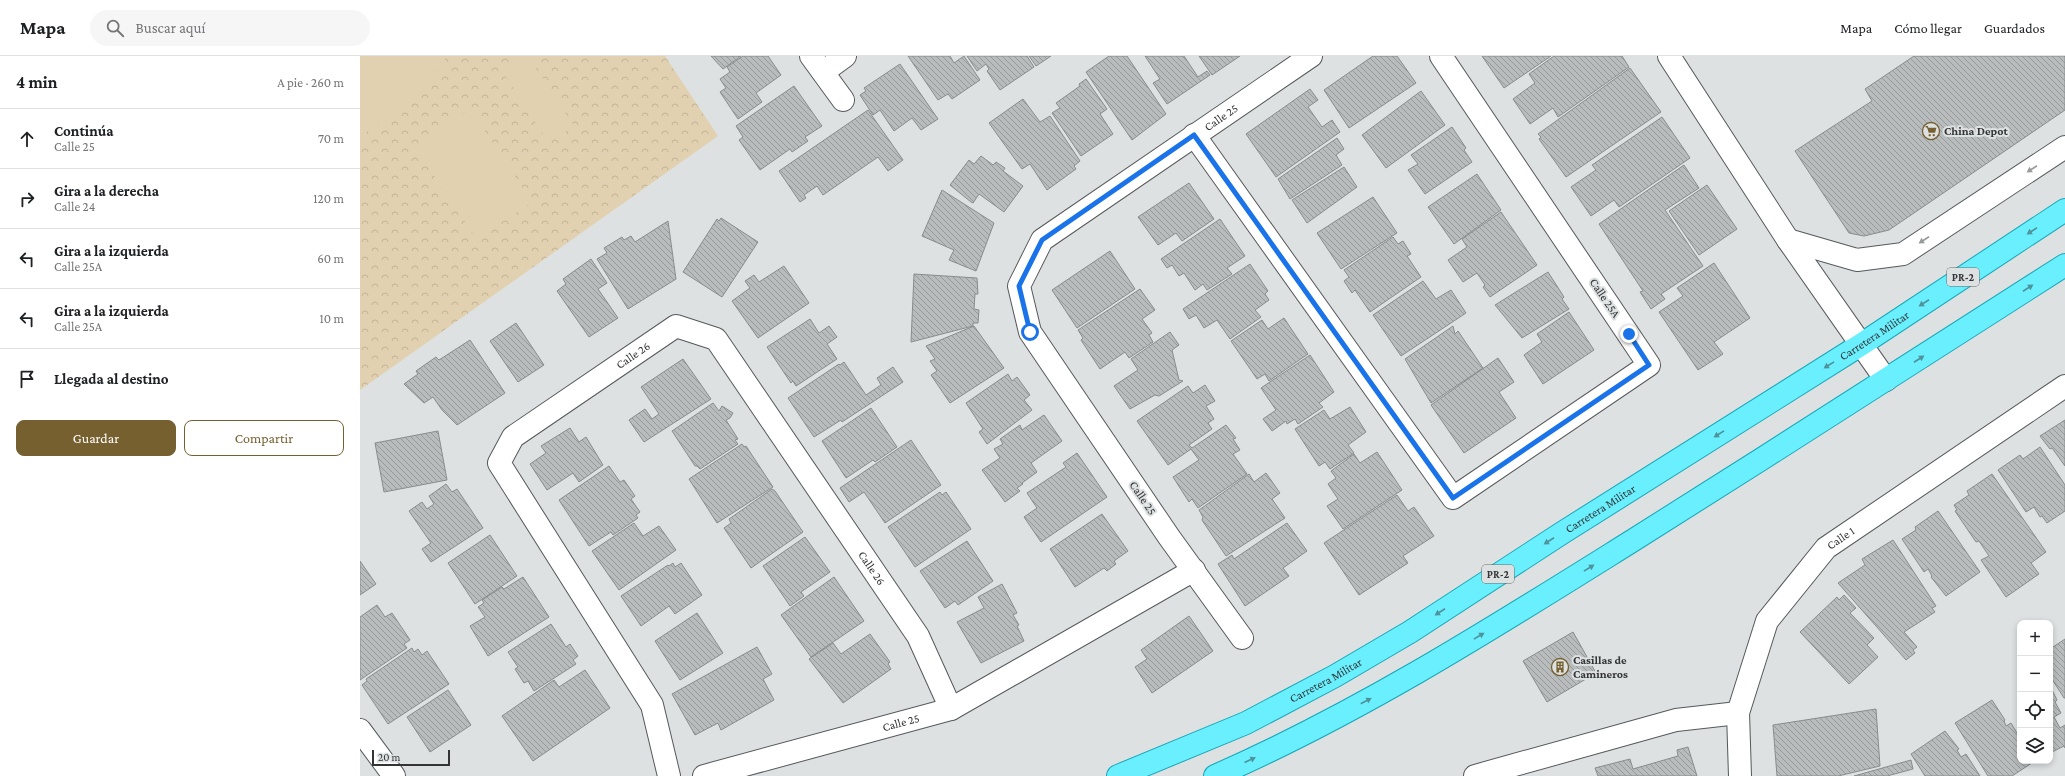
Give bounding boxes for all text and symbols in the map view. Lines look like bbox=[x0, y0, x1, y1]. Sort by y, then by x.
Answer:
search box bbox=[90, 10, 370, 46]
text: Mapa bbox=[20, 17, 66, 38]
icon: search bbox=[104, 17, 126, 39]
text: Buscar aquí bbox=[136, 20, 205, 36]
text: Mapa bbox=[1840, 20, 1872, 36]
text: Cómo llegar bbox=[1894, 20, 1962, 36]
text: Guardados bbox=[1984, 20, 2045, 36]
text: 4 min bbox=[16, 73, 58, 92]
text: A pie · 260 m bbox=[277, 75, 344, 90]
street label: Calle 25 bbox=[1202, 101, 1241, 134]
supermarket icon: China Depot bbox=[1921, 121, 1941, 141]
text: Continúa bbox=[54, 123, 114, 139]
place label: China Depot bbox=[1944, 124, 2008, 138]
icon: ahead bbox=[16, 128, 38, 150]
text: 70 m bbox=[318, 131, 344, 146]
text: Calle 25 bbox=[54, 139, 95, 154]
one-way arrow bbox=[2027, 165, 2038, 172]
text: Gira a la derecha bbox=[54, 183, 159, 199]
icon: right bbox=[16, 188, 38, 210]
text: 120 m bbox=[313, 191, 344, 206]
text: Calle 24 bbox=[54, 199, 95, 214]
one-way arrow bbox=[2027, 228, 2038, 235]
one-way arrow bbox=[1919, 236, 1929, 244]
text: Gira a la izquierda bbox=[54, 243, 169, 259]
icon: left bbox=[16, 248, 38, 270]
text: 60 m bbox=[317, 251, 344, 266]
text: Calle 25A bbox=[54, 259, 102, 274]
road number: PR-2 bbox=[1947, 268, 1979, 286]
street label: Calle 25A bbox=[1587, 276, 1623, 320]
one-way arrow bbox=[2022, 285, 2034, 292]
one-way arrow bbox=[1919, 299, 1929, 307]
text: Gira a la izquierda bbox=[54, 303, 169, 319]
street label: Carretera Militar bbox=[1837, 307, 1912, 363]
icon: left bbox=[16, 308, 38, 330]
text: 10 m bbox=[319, 311, 344, 326]
text: Calle 25A bbox=[54, 319, 102, 334]
route start bbox=[1021, 323, 1039, 341]
route end bbox=[1620, 325, 1638, 343]
street label: Calle 26 bbox=[613, 339, 653, 372]
one-way arrow bbox=[1913, 355, 1925, 362]
one-way arrow bbox=[1824, 361, 1834, 369]
icon: arrive bbox=[16, 368, 38, 390]
text: Llegada al destino bbox=[54, 371, 169, 387]
button: Guardar bbox=[16, 420, 176, 456]
button: Compartir bbox=[184, 420, 344, 456]
one-way arrow bbox=[1713, 430, 1724, 438]
street label: Calle 25 bbox=[1127, 478, 1159, 518]
street label: Carretera Militar bbox=[1563, 481, 1639, 536]
street label: Calle 1 bbox=[1824, 524, 1857, 552]
one-way arrow bbox=[1543, 537, 1555, 544]
street label: Calle 26 bbox=[855, 548, 888, 588]
one-way arrow bbox=[1583, 564, 1595, 571]
road number: PR-2 bbox=[1482, 565, 1514, 583]
one-way arrow bbox=[1435, 608, 1446, 616]
map controls bbox=[2017, 620, 2053, 764]
button: + bbox=[2017, 620, 2053, 656]
one-way arrow bbox=[1473, 633, 1485, 640]
place label: Casillas de Camineros bbox=[1573, 653, 1628, 681]
street label: Carretera Militar bbox=[1287, 654, 1365, 706]
button: − bbox=[2017, 656, 2053, 692]
building icon: Casillas de Camineros bbox=[1550, 657, 1570, 677]
button: locate bbox=[2017, 692, 2053, 728]
one-way arrow bbox=[1360, 698, 1372, 704]
street label: Calle 25 bbox=[881, 711, 921, 734]
button: layers bbox=[2017, 728, 2053, 764]
scale bar bbox=[372, 748, 450, 767]
text: 20 m bbox=[378, 751, 400, 763]
one-way arrow bbox=[1245, 757, 1256, 763]

